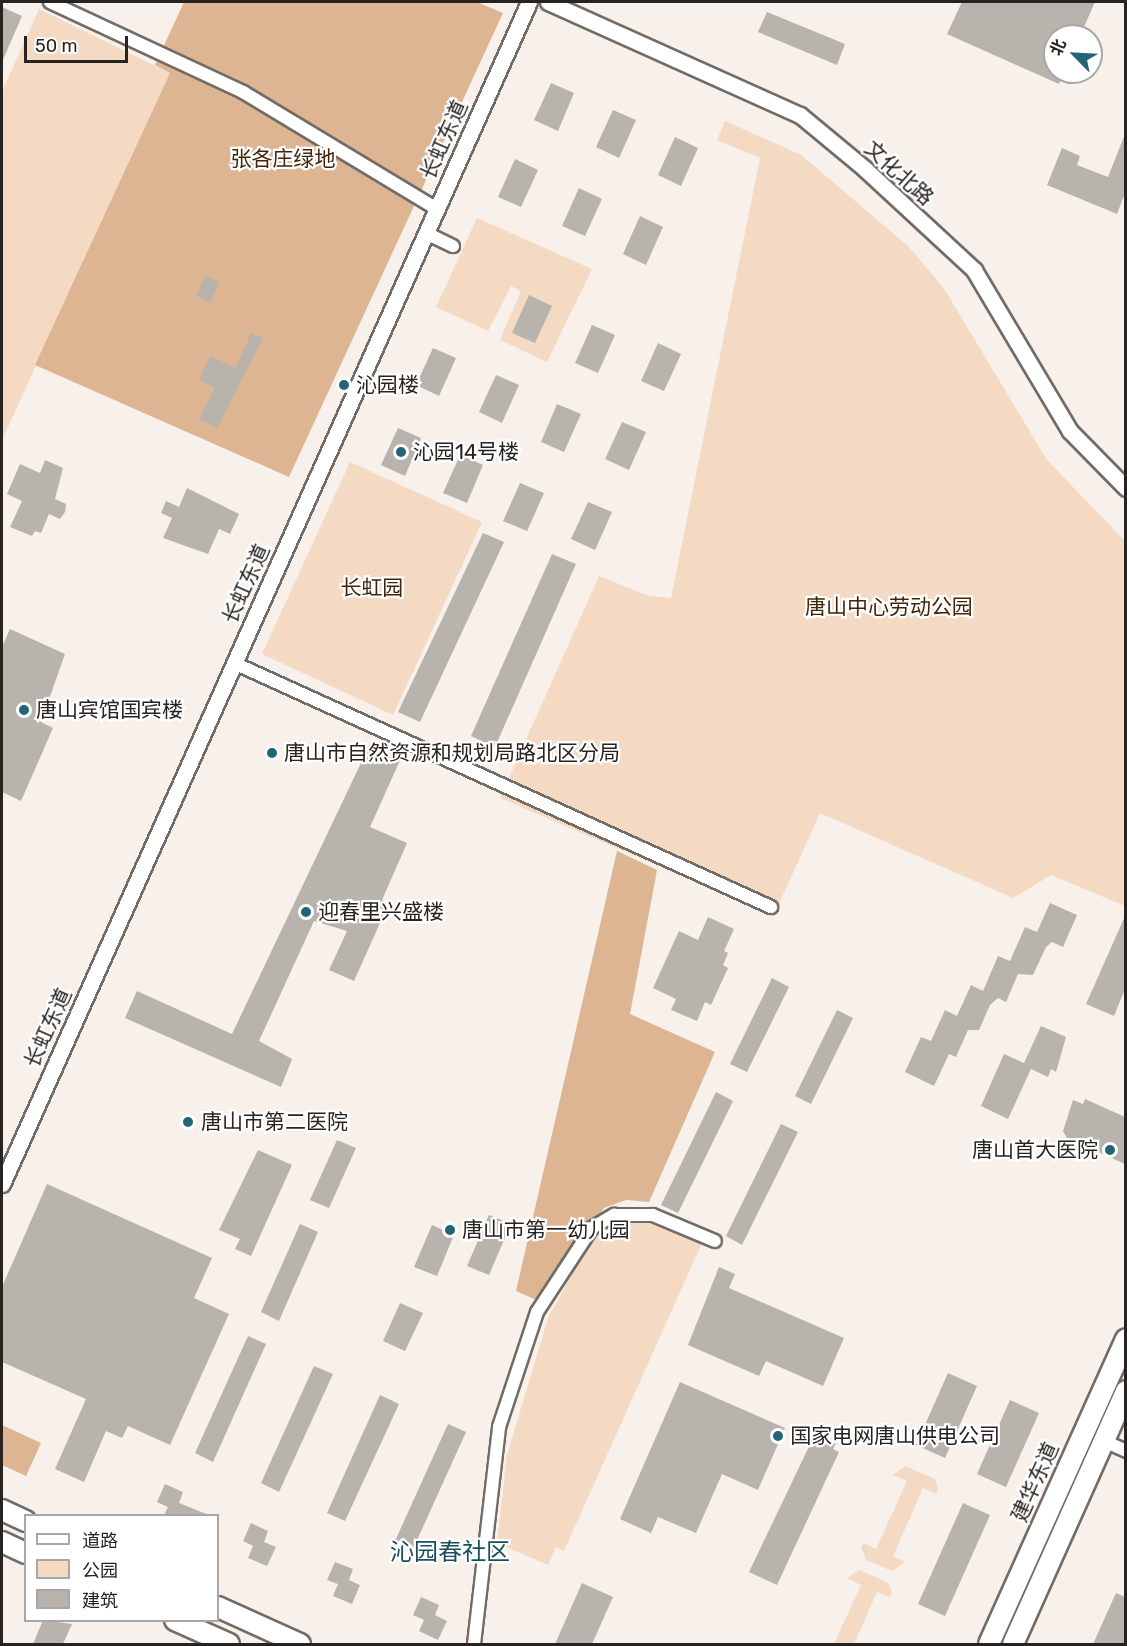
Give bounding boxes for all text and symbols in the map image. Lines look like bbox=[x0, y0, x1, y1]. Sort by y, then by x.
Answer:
scale bar bbox=[27, 24, 130, 62]
north arrow bbox=[1043, 24, 1103, 84]
text: 50 m bbox=[35, 35, 78, 57]
text: 北 bbox=[1046, 36, 1070, 58]
street label: 长虹东道 bbox=[415, 97, 473, 183]
street label: 文化北路 bbox=[859, 136, 939, 210]
park label: 张各庄绿地 bbox=[231, 146, 335, 172]
place label: 沁园楼 bbox=[356, 372, 419, 398]
marker: 沁园楼 bbox=[337, 378, 351, 392]
place label: 沁园14号楼 bbox=[413, 439, 519, 465]
marker: 沁园14号楼 bbox=[394, 445, 408, 459]
street label: 长虹东道 bbox=[217, 541, 275, 627]
park label: 长虹园 bbox=[341, 575, 403, 601]
park label: 唐山中心劳动公园 bbox=[805, 594, 973, 620]
place label: 唐山宾馆国宾楼 bbox=[36, 697, 183, 723]
marker: 唐山宾馆国宾楼 bbox=[17, 703, 31, 717]
place label: 唐山市自然资源和规划局路北区分局 bbox=[284, 740, 620, 766]
marker: 唐山市自然资源和规划局路北区分局 bbox=[265, 746, 279, 760]
place label: 迎春里兴盛楼 bbox=[318, 899, 444, 925]
marker: 迎春里兴盛楼 bbox=[299, 905, 313, 919]
street label: 长虹东道 bbox=[19, 985, 77, 1071]
place label: 唐山市第二医院 bbox=[201, 1109, 348, 1135]
marker: 唐山市第二医院 bbox=[179, 1113, 197, 1131]
place label: 唐山首大医院 bbox=[972, 1137, 1098, 1163]
marker: 唐山首大医院 bbox=[1103, 1143, 1117, 1157]
place label: 唐山市第一幼儿园 bbox=[462, 1217, 630, 1243]
marker: 唐山市第一幼儿园 bbox=[443, 1223, 457, 1237]
place label: 国家电网唐山供电公司 bbox=[790, 1423, 1000, 1449]
marker: 国家电网唐山供电公司 bbox=[771, 1429, 785, 1443]
street label: 建华东道 bbox=[1006, 1439, 1064, 1525]
legend bbox=[24, 1514, 219, 1622]
text: 道路 bbox=[82, 1530, 118, 1552]
district label: 沁园春社区 bbox=[390, 1539, 510, 1567]
text: 公园 bbox=[82, 1560, 118, 1582]
text: 建筑 bbox=[82, 1590, 118, 1612]

